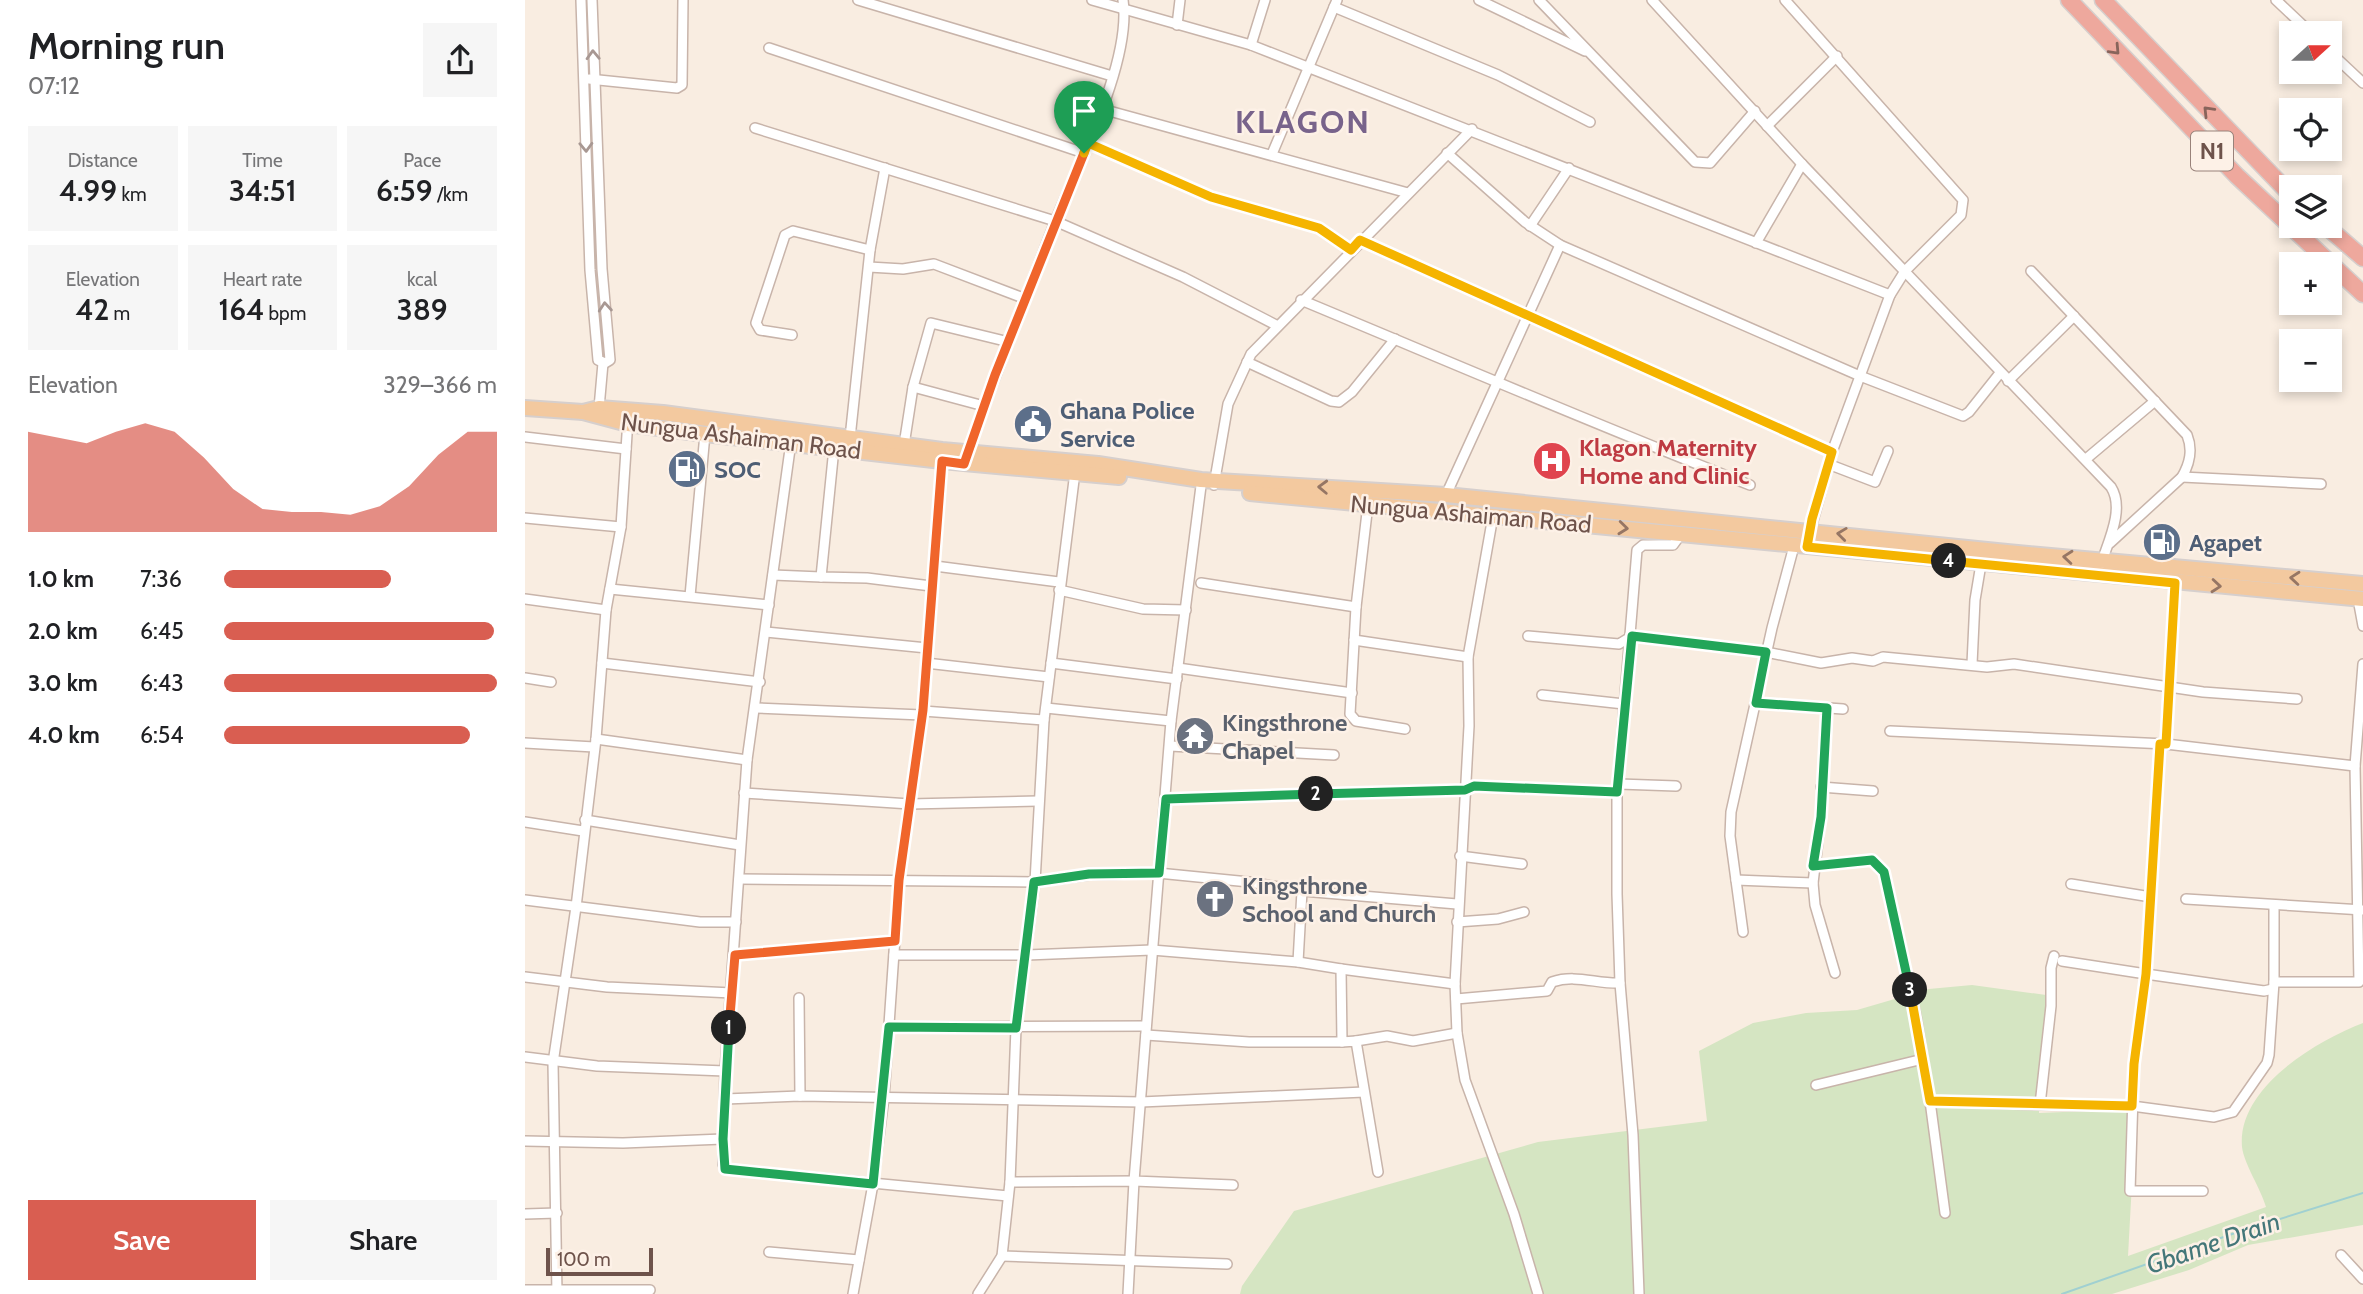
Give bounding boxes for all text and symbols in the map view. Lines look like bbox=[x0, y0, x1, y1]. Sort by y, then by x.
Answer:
north arrow bbox=[2279, 21, 2341, 84]
map controls bbox=[2279, 21, 2342, 392]
text: Morning run bbox=[28, 22, 225, 69]
button: share bbox=[423, 23, 497, 97]
one-way arrow bbox=[2107, 42, 2120, 55]
one-way arrow bbox=[586, 49, 601, 60]
text: 07:12 bbox=[28, 72, 80, 100]
pin bbox=[1054, 81, 1114, 153]
icon: arrive bbox=[1065, 92, 1103, 130]
button: locate bbox=[2279, 98, 2342, 161]
district label: KLAGON bbox=[1235, 102, 1371, 141]
one-way arrow bbox=[2204, 106, 2217, 119]
road number: N1 bbox=[2191, 132, 2233, 170]
one-way arrow bbox=[578, 141, 593, 152]
text: Distance bbox=[68, 149, 138, 172]
text: Time bbox=[242, 149, 283, 172]
text: Pace bbox=[403, 149, 441, 172]
text: 4.99 bbox=[59, 172, 117, 209]
text: 34:51 bbox=[229, 172, 296, 209]
text: 6:59 bbox=[376, 172, 433, 209]
button: layers bbox=[2279, 175, 2342, 238]
text: km bbox=[117, 183, 147, 206]
text: /km bbox=[433, 183, 468, 206]
button: + bbox=[2279, 252, 2342, 315]
text: Elevation bbox=[66, 268, 140, 291]
text: Heart rate bbox=[223, 268, 302, 291]
text: kcal bbox=[407, 268, 437, 291]
text: 42 bbox=[75, 291, 109, 328]
text: 164 bbox=[219, 291, 264, 328]
text: 389 bbox=[397, 291, 448, 328]
one-way arrow bbox=[598, 301, 613, 312]
text: m bbox=[109, 302, 130, 325]
text: bpm bbox=[264, 302, 306, 325]
button: − bbox=[2279, 329, 2342, 392]
text: Elevation bbox=[28, 371, 118, 399]
text: 329–366 m bbox=[383, 371, 497, 399]
place label: Ghana Police Service bbox=[1060, 396, 1195, 453]
public building icon: Ghana Police Service bbox=[1012, 403, 1054, 445]
street label: Nungua Ashaiman Road bbox=[619, 407, 863, 465]
place label: Klagon Maternity Home and Clinic bbox=[1579, 433, 1757, 490]
hospital icon: Klagon Maternity Home and Clinic bbox=[1531, 440, 1573, 482]
fuel station icon: SOC bbox=[666, 448, 708, 490]
place label: SOC bbox=[714, 455, 761, 484]
one-way arrow bbox=[1317, 479, 1328, 494]
street label: Nungua Ashaiman Road bbox=[1349, 489, 1593, 539]
one-way arrow bbox=[1618, 520, 1629, 535]
fuel station icon: Agapet bbox=[2141, 521, 2183, 563]
one-way arrow bbox=[1836, 526, 1848, 541]
place label: Agapet bbox=[2189, 528, 2262, 557]
pin: 4 bbox=[1931, 544, 1967, 578]
text: 4 bbox=[1943, 549, 1954, 572]
one-way arrow bbox=[2063, 550, 2074, 565]
text: 1.0 km bbox=[28, 565, 94, 593]
text: 7:36 bbox=[140, 565, 182, 593]
one-way arrow bbox=[2289, 571, 2300, 586]
one-way arrow bbox=[2210, 578, 2221, 593]
text: 2.0 km bbox=[28, 617, 98, 645]
text: 6:45 bbox=[140, 617, 184, 645]
text: 3.0 km bbox=[28, 669, 98, 697]
text: 6:43 bbox=[140, 669, 184, 697]
place label: Kingsthrone Chapel bbox=[1222, 708, 1347, 765]
temple icon: Kingsthrone Chapel bbox=[1174, 715, 1216, 757]
text: 4.0 km bbox=[28, 721, 100, 749]
text: 6:54 bbox=[140, 721, 184, 749]
pin: 2 bbox=[1299, 776, 1333, 812]
text: 2 bbox=[1310, 782, 1321, 805]
place label: Kingsthrone School and Church bbox=[1242, 871, 1436, 928]
church icon: Kingsthrone School and Church bbox=[1194, 878, 1236, 920]
pin: 3 bbox=[1893, 972, 1927, 1007]
text: 3 bbox=[1904, 978, 1915, 1001]
pin: 1 bbox=[711, 1010, 747, 1046]
text: 1 bbox=[725, 1016, 732, 1039]
button: Save bbox=[28, 1200, 256, 1280]
button: Share bbox=[270, 1200, 497, 1280]
water label: Gbame Drain bbox=[2142, 1205, 2284, 1281]
scale bar bbox=[546, 1245, 653, 1277]
text: 100 m bbox=[557, 1248, 611, 1271]

